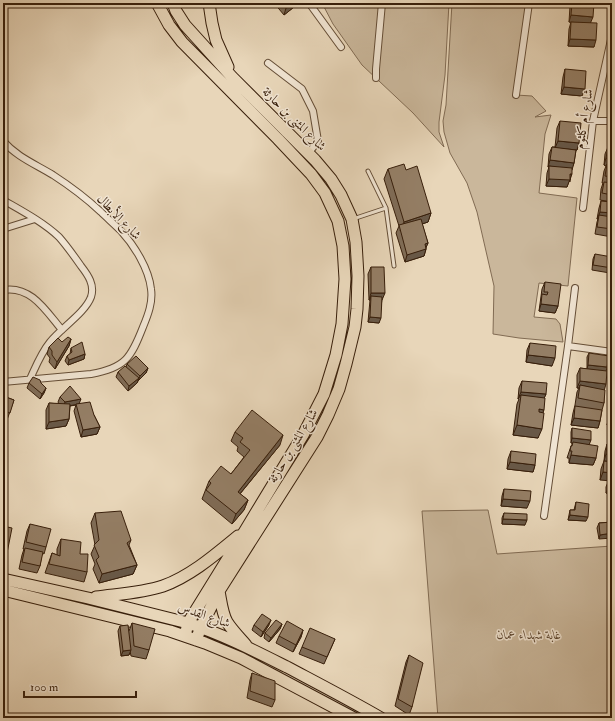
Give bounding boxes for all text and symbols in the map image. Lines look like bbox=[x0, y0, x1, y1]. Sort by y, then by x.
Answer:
street label: شارع المثنى بن حارثة bbox=[257, 84, 329, 156]
street label: شارع أم كلثوم bbox=[570, 88, 600, 151]
street label: شارع الأبطال bbox=[91, 190, 145, 245]
street label: شارع المثنى بن حارثة bbox=[265, 406, 324, 488]
street label: شارع القدس bbox=[175, 599, 232, 634]
park label: غابة شهداء عمان bbox=[497, 627, 561, 643]
scale bar bbox=[24, 673, 136, 699]
text: 100 m bbox=[30, 680, 59, 695]

